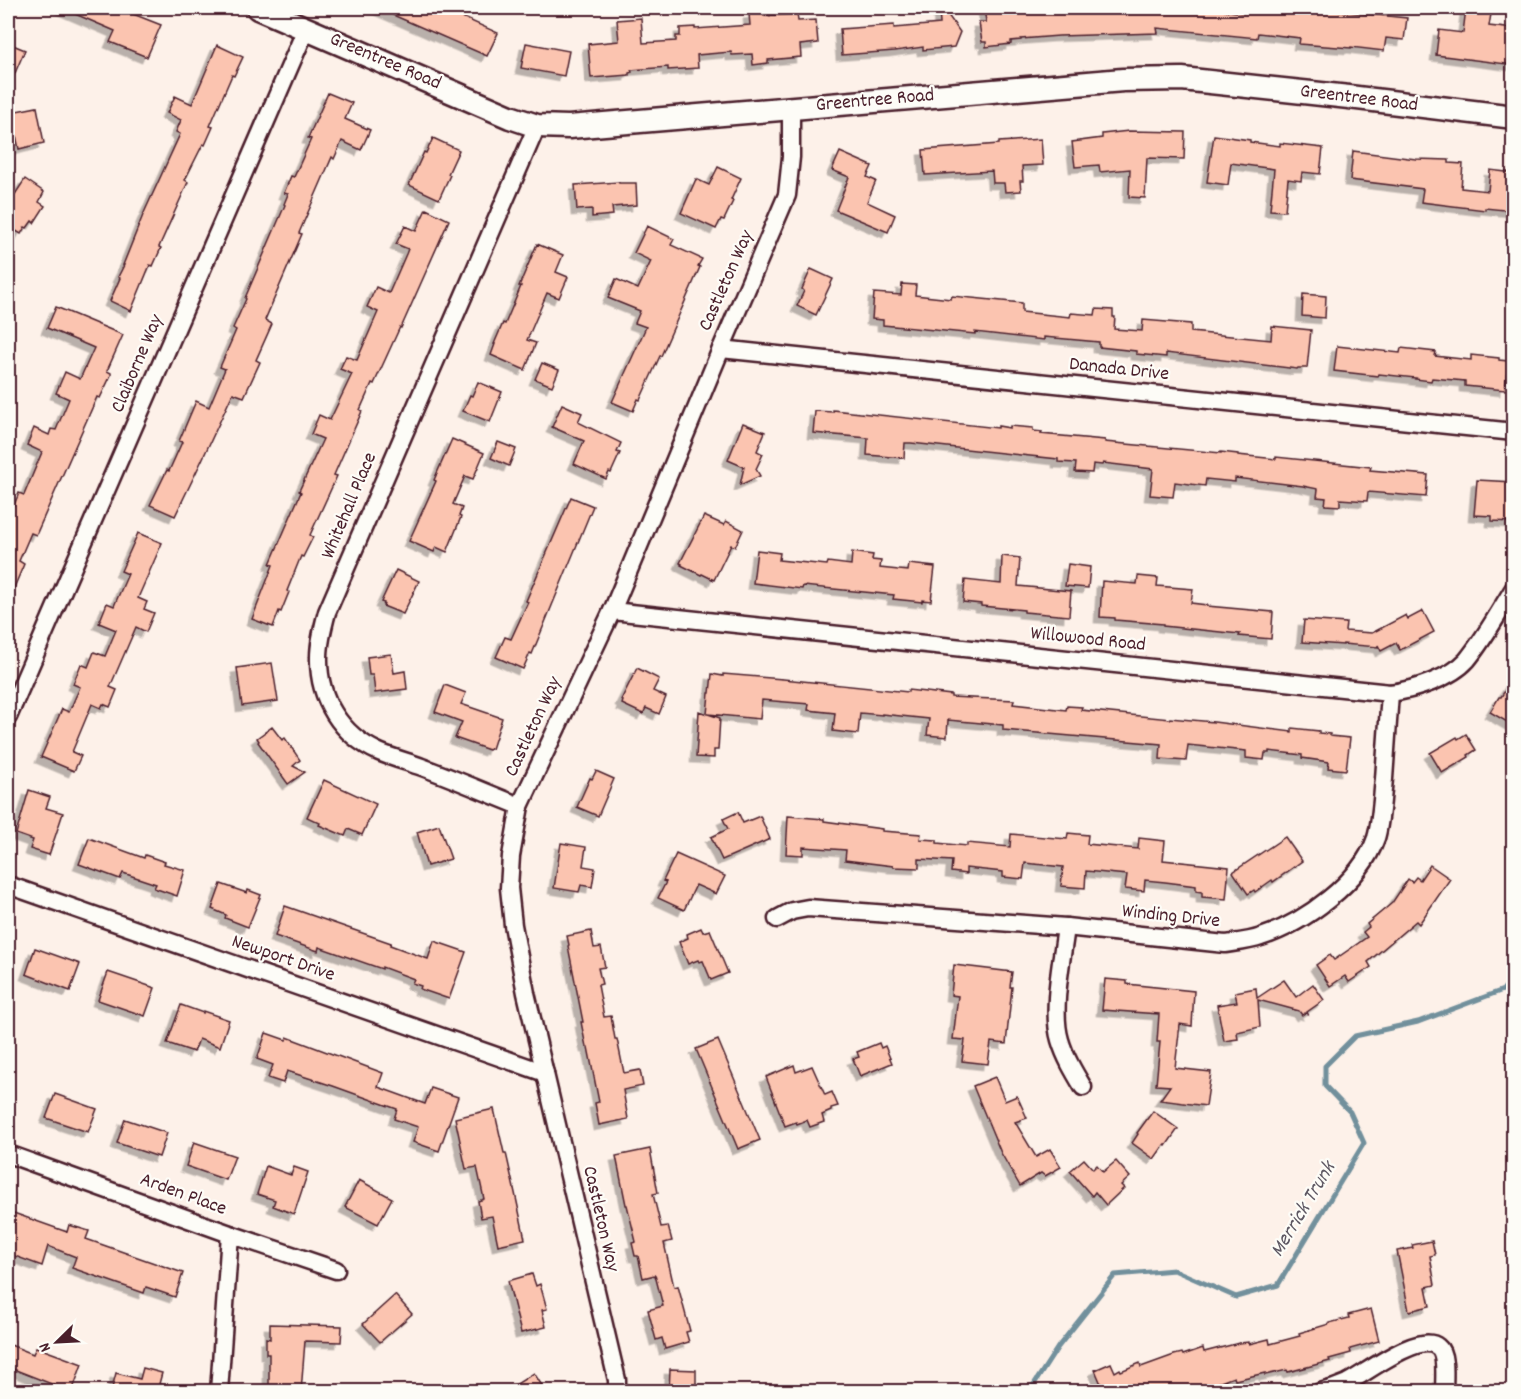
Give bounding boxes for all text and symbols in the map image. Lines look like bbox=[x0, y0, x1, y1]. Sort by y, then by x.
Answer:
street label: Greentree Road bbox=[325, 26, 445, 98]
street label: Greentree Road bbox=[1298, 78, 1420, 120]
street label: Greentree Road bbox=[815, 82, 935, 120]
street label: Castleton Way bbox=[692, 225, 762, 336]
street label: Claiborne Way bbox=[105, 310, 172, 417]
street label: Danada Drive bbox=[1068, 351, 1170, 389]
street label: Whitehall Place bbox=[315, 448, 385, 564]
street label: Willowood Road bbox=[1029, 620, 1147, 660]
street label: Castleton Way bbox=[499, 671, 570, 782]
street label: Winding Drive bbox=[1121, 898, 1222, 936]
street label: Newport Drive bbox=[228, 928, 339, 990]
water label: Merrick Trunk bbox=[1264, 1155, 1345, 1263]
street label: Castleton Way bbox=[574, 1163, 626, 1275]
street label: Arden Place bbox=[136, 1166, 230, 1224]
north arrow bbox=[27, 1312, 87, 1372]
text: N bbox=[33, 1339, 58, 1355]

